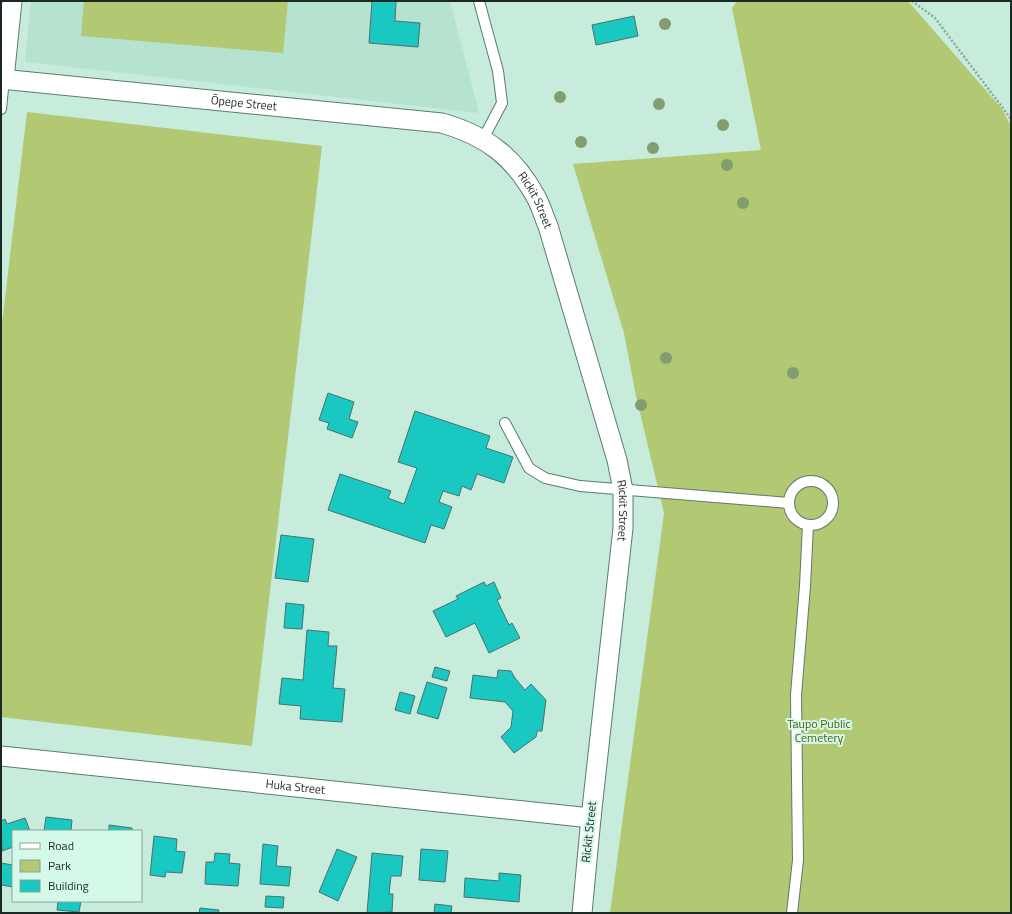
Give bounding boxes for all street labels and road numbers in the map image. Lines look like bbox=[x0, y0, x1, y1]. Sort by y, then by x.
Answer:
street label: Ōpepe Street bbox=[210, 90, 279, 116]
street label: Rickit Street bbox=[513, 167, 558, 232]
street label: Rickit Street bbox=[612, 478, 633, 543]
street label: Huka Street bbox=[265, 774, 327, 799]
street label: Rickit Street bbox=[576, 800, 601, 863]

